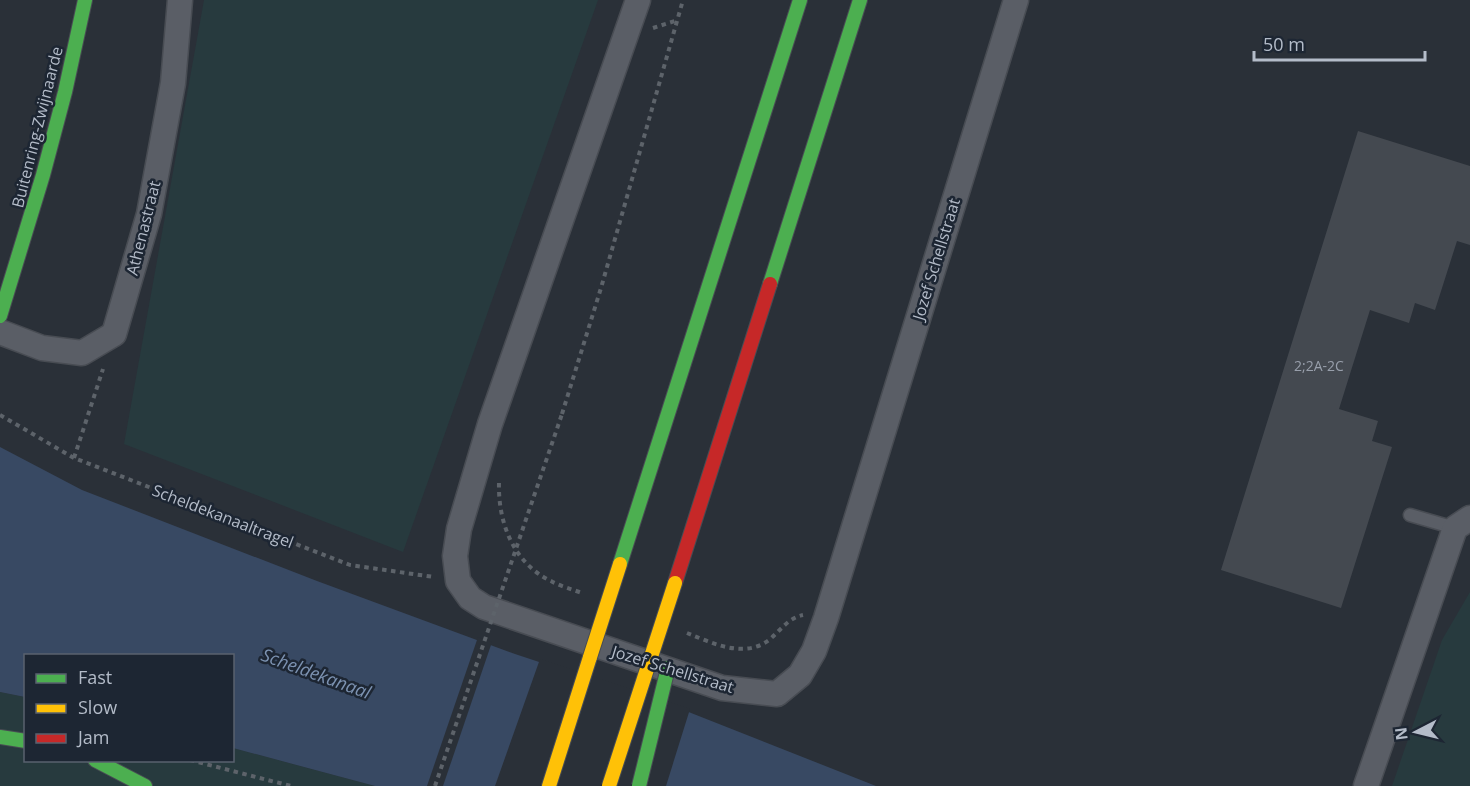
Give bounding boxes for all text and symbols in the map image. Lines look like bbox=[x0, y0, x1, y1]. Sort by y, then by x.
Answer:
scale bar bbox=[1254, 24, 1425, 62]
text: 50 m bbox=[1263, 32, 1305, 56]
street label: Buitenring-Zwijnaarde bbox=[6, 44, 68, 210]
street label: Athenastraat bbox=[121, 178, 165, 278]
street label: Jozef Schellstraat bbox=[906, 195, 965, 325]
house number: 2;2A-2C bbox=[1294, 356, 1344, 375]
street label: Scheldekanaaltragel bbox=[149, 479, 297, 553]
street label: Jozef Schellstraat bbox=[607, 639, 737, 698]
water label: Scheldekanaal bbox=[258, 642, 375, 704]
legend bbox=[24, 654, 234, 762]
text: Fast bbox=[78, 665, 112, 689]
text: Slow bbox=[78, 695, 117, 719]
north arrow bbox=[1386, 702, 1446, 762]
text: Jam bbox=[76, 725, 110, 749]
text: N bbox=[1389, 726, 1413, 742]

